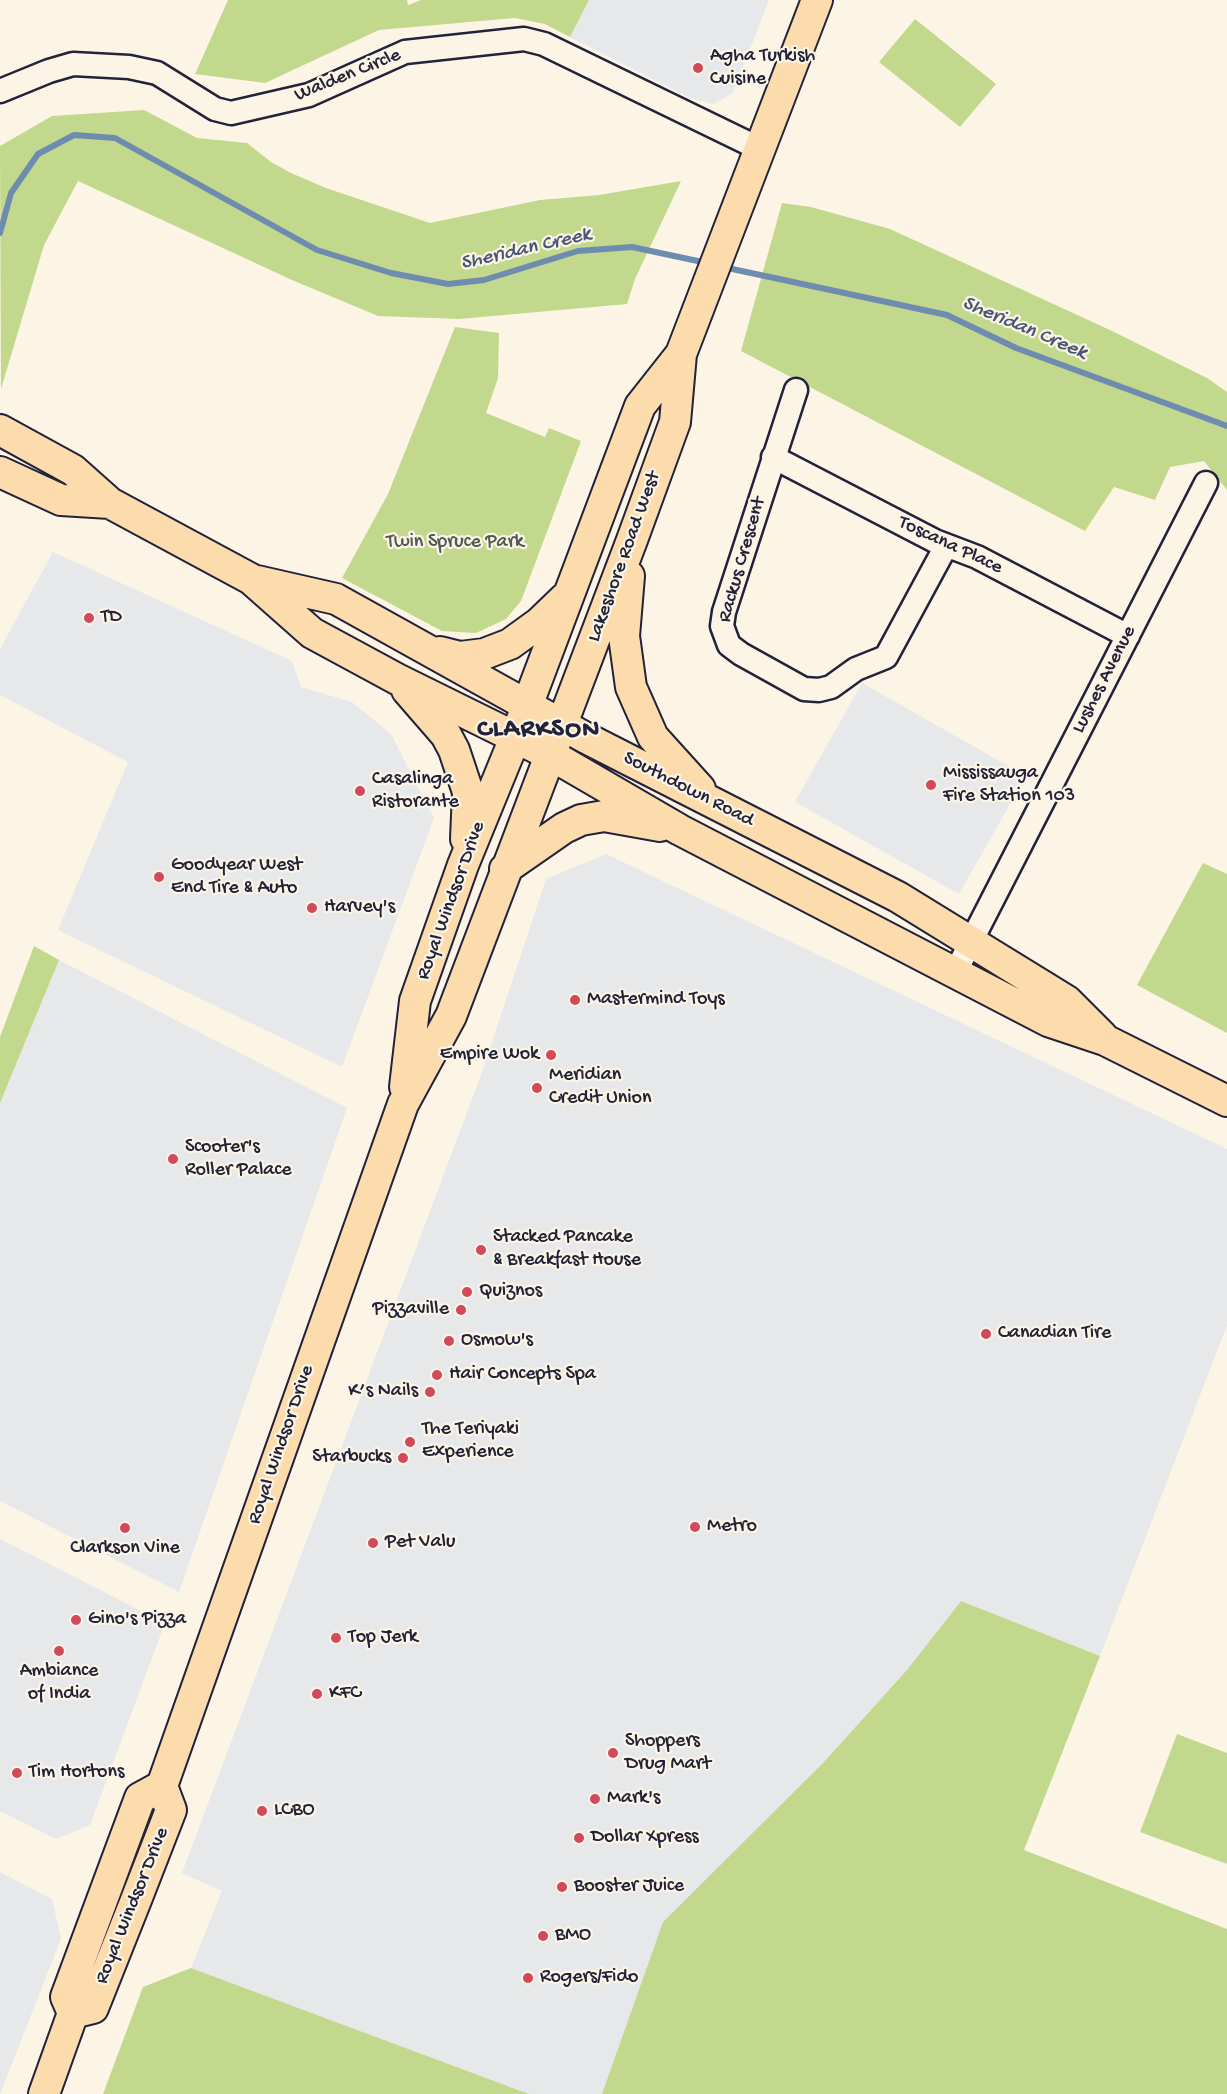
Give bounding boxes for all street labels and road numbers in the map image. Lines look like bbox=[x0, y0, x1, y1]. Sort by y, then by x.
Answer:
street label: Walden Circle bbox=[291, 44, 405, 108]
street label: Lakeshore Road West bbox=[583, 469, 667, 645]
street label: Rackus Crescent bbox=[714, 495, 772, 625]
street label: Toscana Place bbox=[894, 511, 1006, 581]
street label: Lushes Avenue bbox=[1068, 622, 1142, 738]
street label: Southdown Road bbox=[619, 747, 757, 833]
street label: Royal Windsor Drive bbox=[412, 819, 492, 983]
street label: Royal Windsor Drive bbox=[244, 1362, 320, 1528]
street label: Royal Windsor Drive bbox=[91, 1824, 175, 1988]

